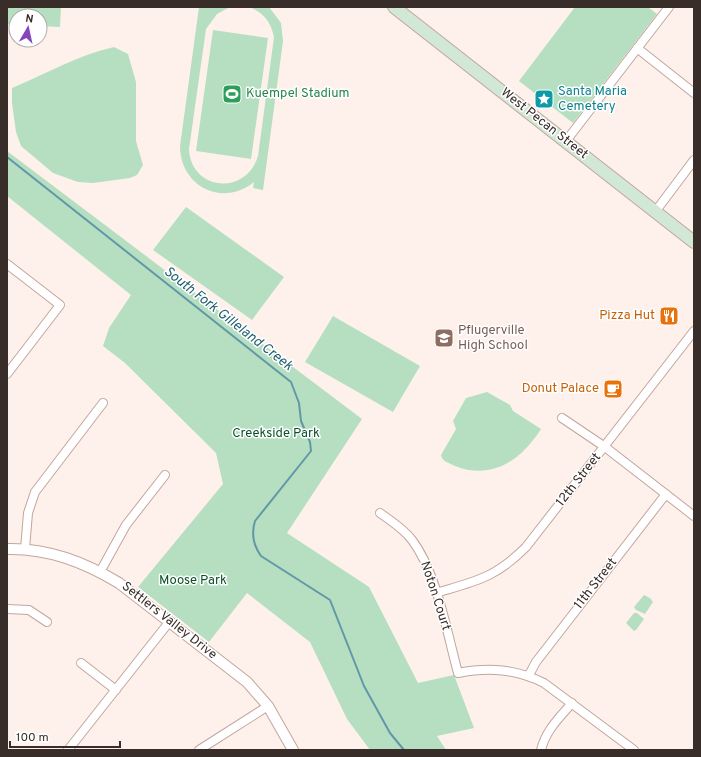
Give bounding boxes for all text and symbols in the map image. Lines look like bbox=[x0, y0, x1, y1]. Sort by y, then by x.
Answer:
north arrow bbox=[8, 8, 48, 48]
text: N bbox=[24, 12, 34, 27]
sports icon: Kuempel Stadium bbox=[221, 83, 243, 105]
place label: Santa Maria Cemetery bbox=[558, 84, 627, 115]
street label: West Pecan Street bbox=[497, 85, 591, 163]
place label: Kuempel Stadium bbox=[246, 86, 350, 102]
place icon: Santa Maria Cemetery bbox=[533, 88, 555, 110]
water label: South Fork Gilleland Creek bbox=[160, 263, 297, 375]
restaurant icon: Pizza Hut bbox=[658, 305, 680, 327]
place label: Pizza Hut bbox=[599, 308, 655, 324]
place label: Pflugerville High School bbox=[458, 323, 528, 354]
school or university icon: Pflugerville High School bbox=[433, 327, 455, 349]
cafe icon: Donut Palace bbox=[602, 378, 624, 400]
place label: Donut Palace bbox=[522, 381, 599, 397]
park label: Creekside Park bbox=[232, 426, 320, 442]
street label: 12th Street bbox=[553, 450, 605, 510]
street label: 11th Street bbox=[571, 555, 621, 613]
street label: Noton Court bbox=[416, 559, 454, 633]
park label: Moose Park bbox=[159, 573, 227, 589]
street label: Settlers Valley Drive bbox=[118, 579, 220, 663]
scale bar bbox=[10, 723, 120, 749]
text: 100 m bbox=[16, 730, 49, 746]

